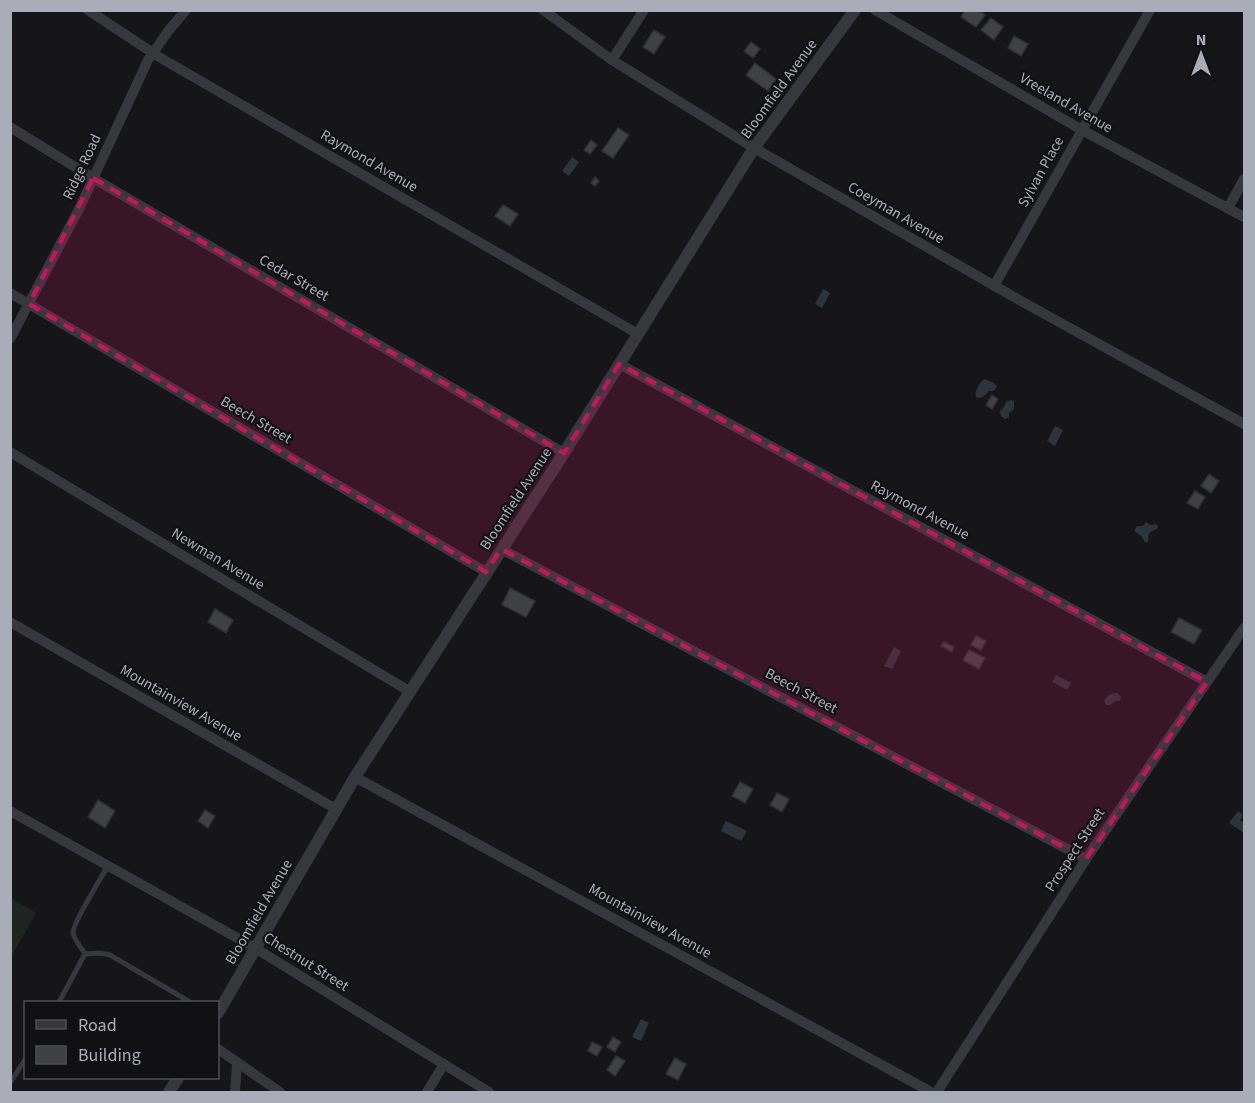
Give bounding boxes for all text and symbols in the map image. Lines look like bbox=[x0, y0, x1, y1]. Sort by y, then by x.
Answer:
north arrow bbox=[1171, 24, 1231, 84]
text: N bbox=[1196, 29, 1206, 51]
street label: Bloomfield Avenue bbox=[736, 35, 822, 143]
street label: Vreeland Avenue bbox=[1015, 68, 1117, 138]
street label: Raymond Avenue bbox=[316, 125, 422, 197]
street label: Ridge Road bbox=[58, 131, 106, 203]
street label: Sylvan Place bbox=[1013, 133, 1069, 211]
street label: Coeyman Avenue bbox=[844, 177, 948, 249]
street label: Cedar Street bbox=[255, 249, 333, 307]
street label: Beech Street bbox=[216, 391, 296, 449]
street label: Bloomfield Avenue bbox=[475, 444, 557, 554]
street label: Raymond Avenue bbox=[867, 475, 973, 545]
street label: Newman Avenue bbox=[167, 523, 269, 595]
street label: Mountainview Avenue bbox=[116, 659, 246, 747]
street label: Beech Street bbox=[761, 663, 841, 719]
street label: Prospect Street bbox=[1040, 804, 1110, 896]
street label: Bloomfield Avenue bbox=[220, 856, 298, 968]
street label: Mountainview Avenue bbox=[585, 878, 715, 964]
street label: Chestnut Street bbox=[259, 927, 353, 997]
legend bbox=[24, 1001, 219, 1079]
text: Road bbox=[78, 1013, 117, 1038]
text: Building bbox=[78, 1043, 141, 1068]

